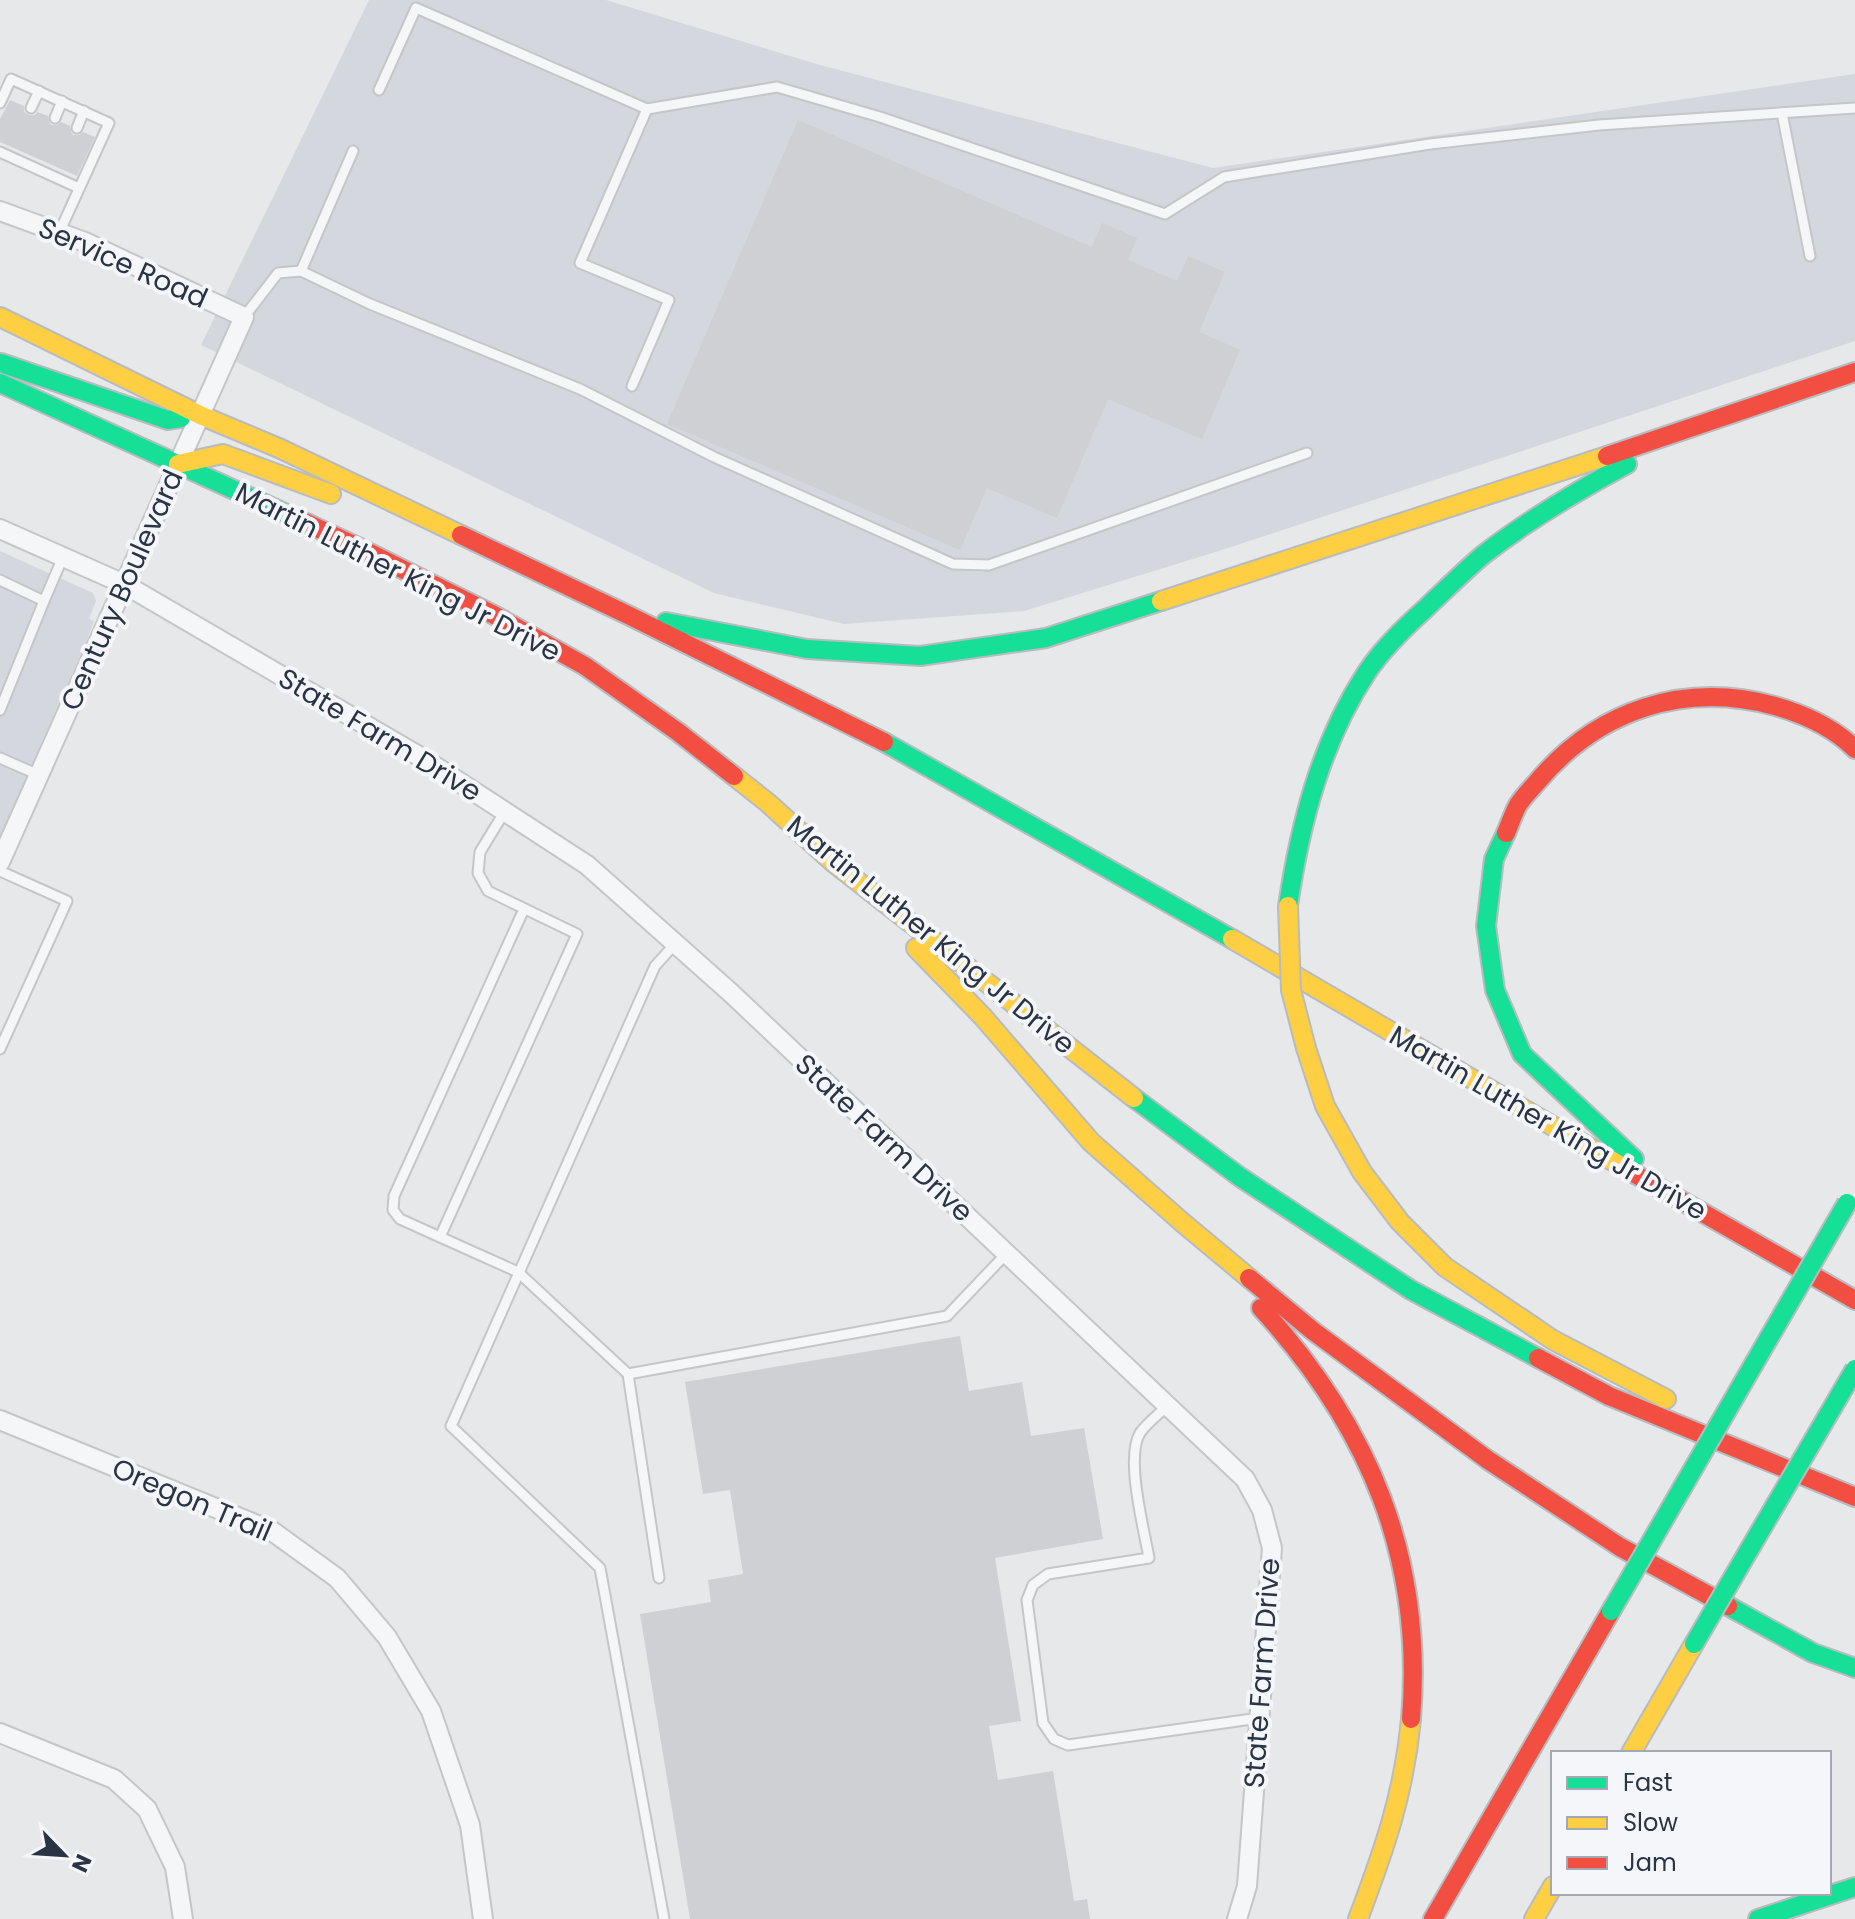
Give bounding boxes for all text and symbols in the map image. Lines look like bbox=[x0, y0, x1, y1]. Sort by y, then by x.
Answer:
street label: Service Road bbox=[32, 208, 214, 318]
street label: Century Boulevard bbox=[51, 463, 193, 717]
street label: Martin Luther King Jr Drive bbox=[229, 473, 567, 671]
street label: State Farm Drive bbox=[271, 659, 489, 811]
street label: Martin Luther King Jr Drive bbox=[779, 806, 1083, 1064]
street label: Martin Luther King Jr Drive bbox=[1382, 1016, 1714, 1230]
street label: State Farm Drive bbox=[786, 1045, 982, 1231]
street label: Oregon Trail bbox=[106, 1449, 278, 1551]
street label: State Farm Drive bbox=[1235, 1557, 1289, 1789]
legend bbox=[1551, 1751, 1831, 1895]
text: Fast bbox=[1623, 1766, 1673, 1799]
text: Slow bbox=[1623, 1806, 1678, 1839]
north arrow bbox=[24, 1815, 104, 1895]
text: Jam bbox=[1623, 1846, 1677, 1879]
text: N bbox=[64, 1849, 99, 1877]

